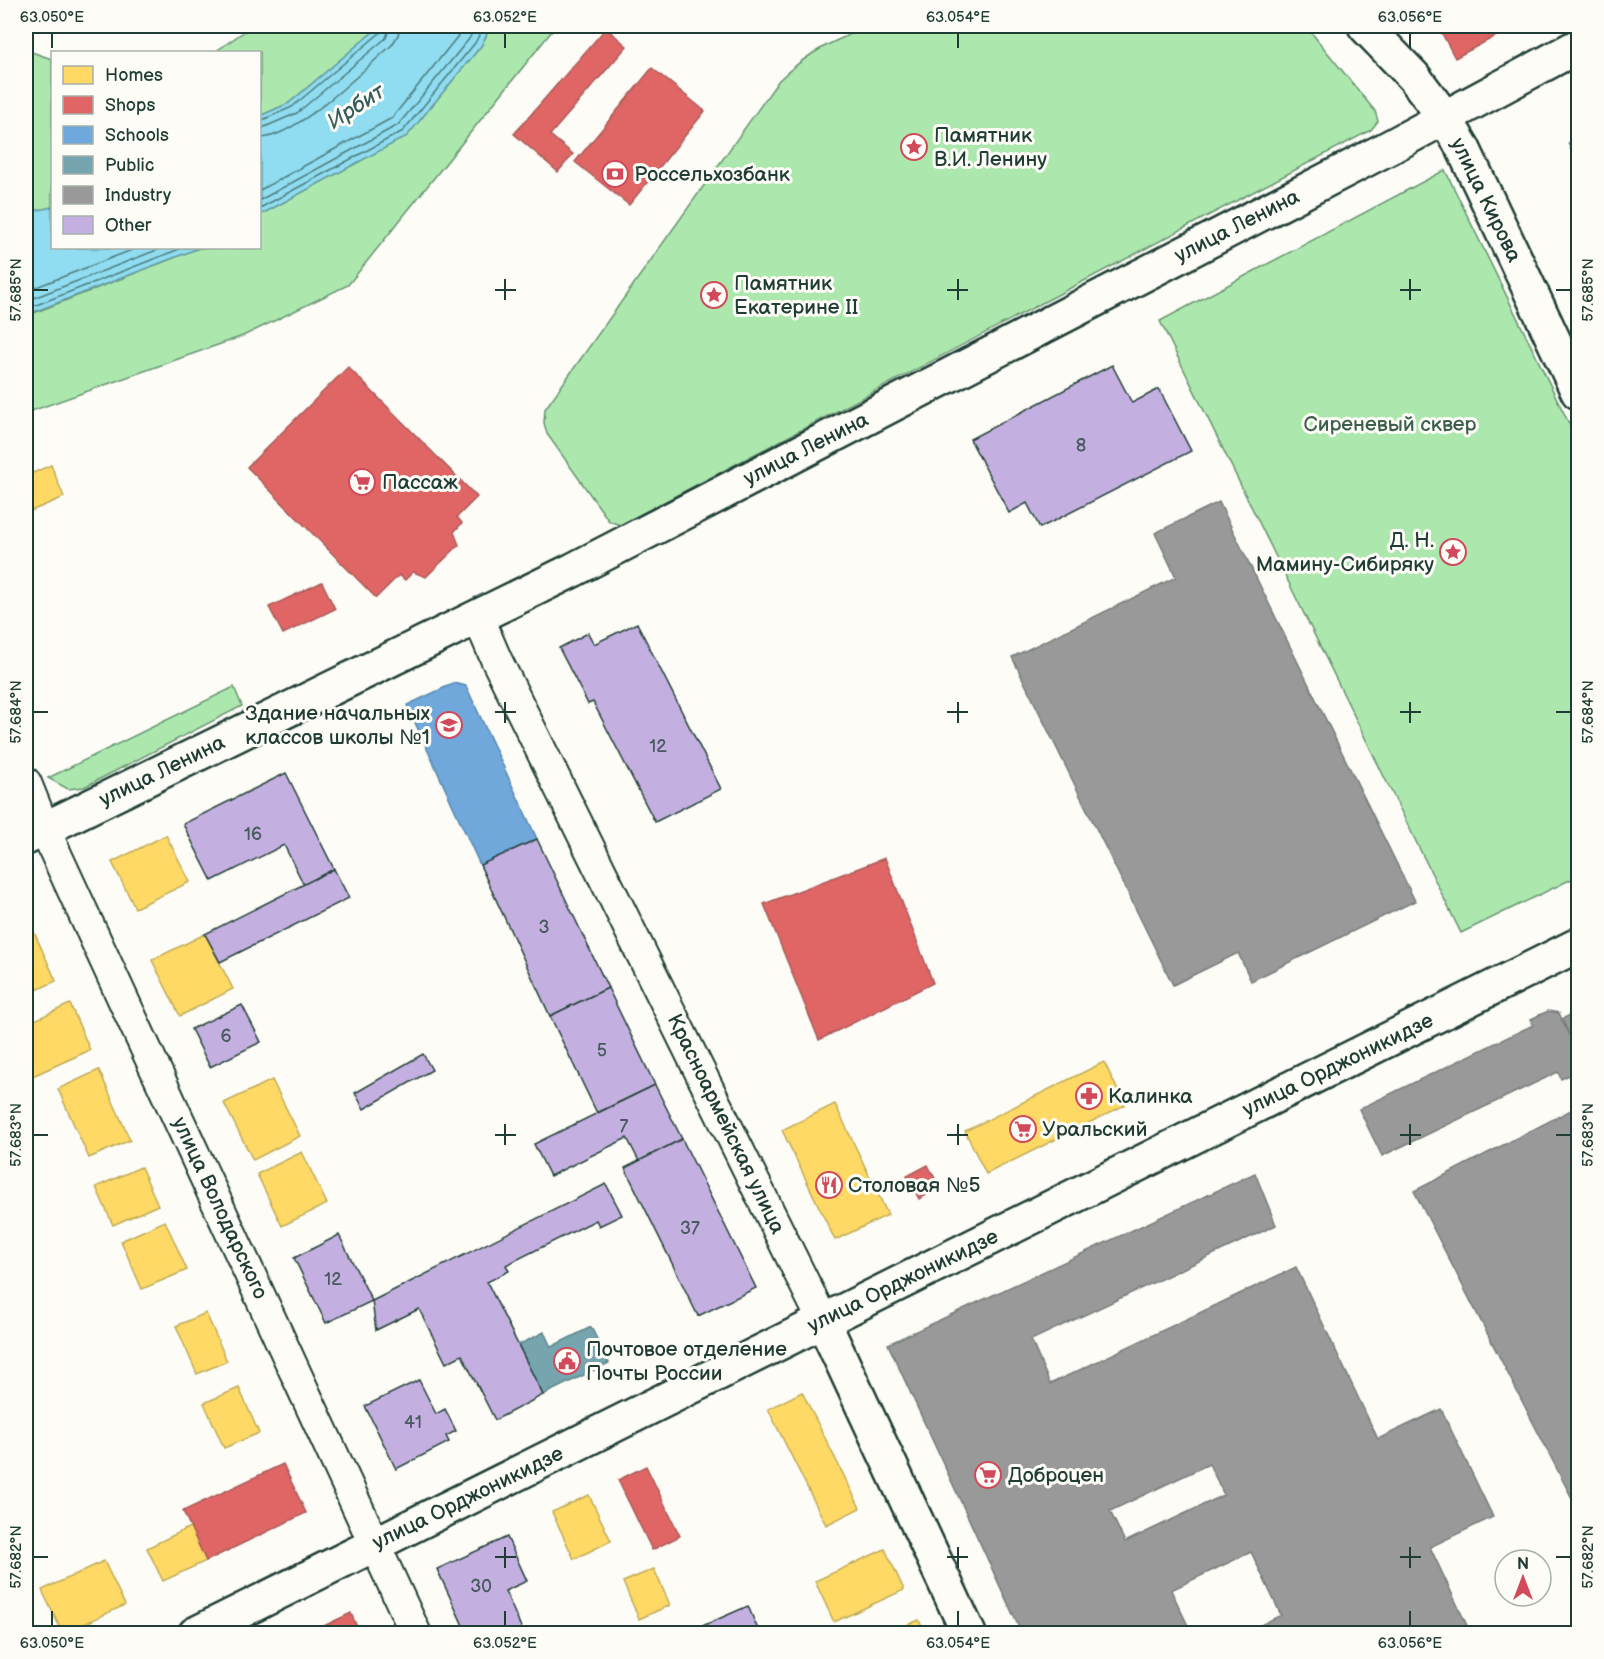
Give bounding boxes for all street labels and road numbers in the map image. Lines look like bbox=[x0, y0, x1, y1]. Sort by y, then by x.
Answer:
street label: улица Кирова bbox=[1445, 134, 1527, 267]
street label: улица Ленина bbox=[1170, 184, 1304, 268]
street label: улица Ленина bbox=[739, 407, 873, 491]
street label: улица Ленина bbox=[95, 730, 229, 812]
street label: улица Орджоникидзе bbox=[1239, 1008, 1438, 1122]
street label: Красноармейская улица bbox=[662, 1010, 790, 1239]
street label: улица Володарского bbox=[167, 1113, 273, 1303]
street label: улица Орджоникидзе bbox=[804, 1224, 1003, 1338]
street label: улица Орджоникидзе bbox=[369, 1441, 568, 1555]

